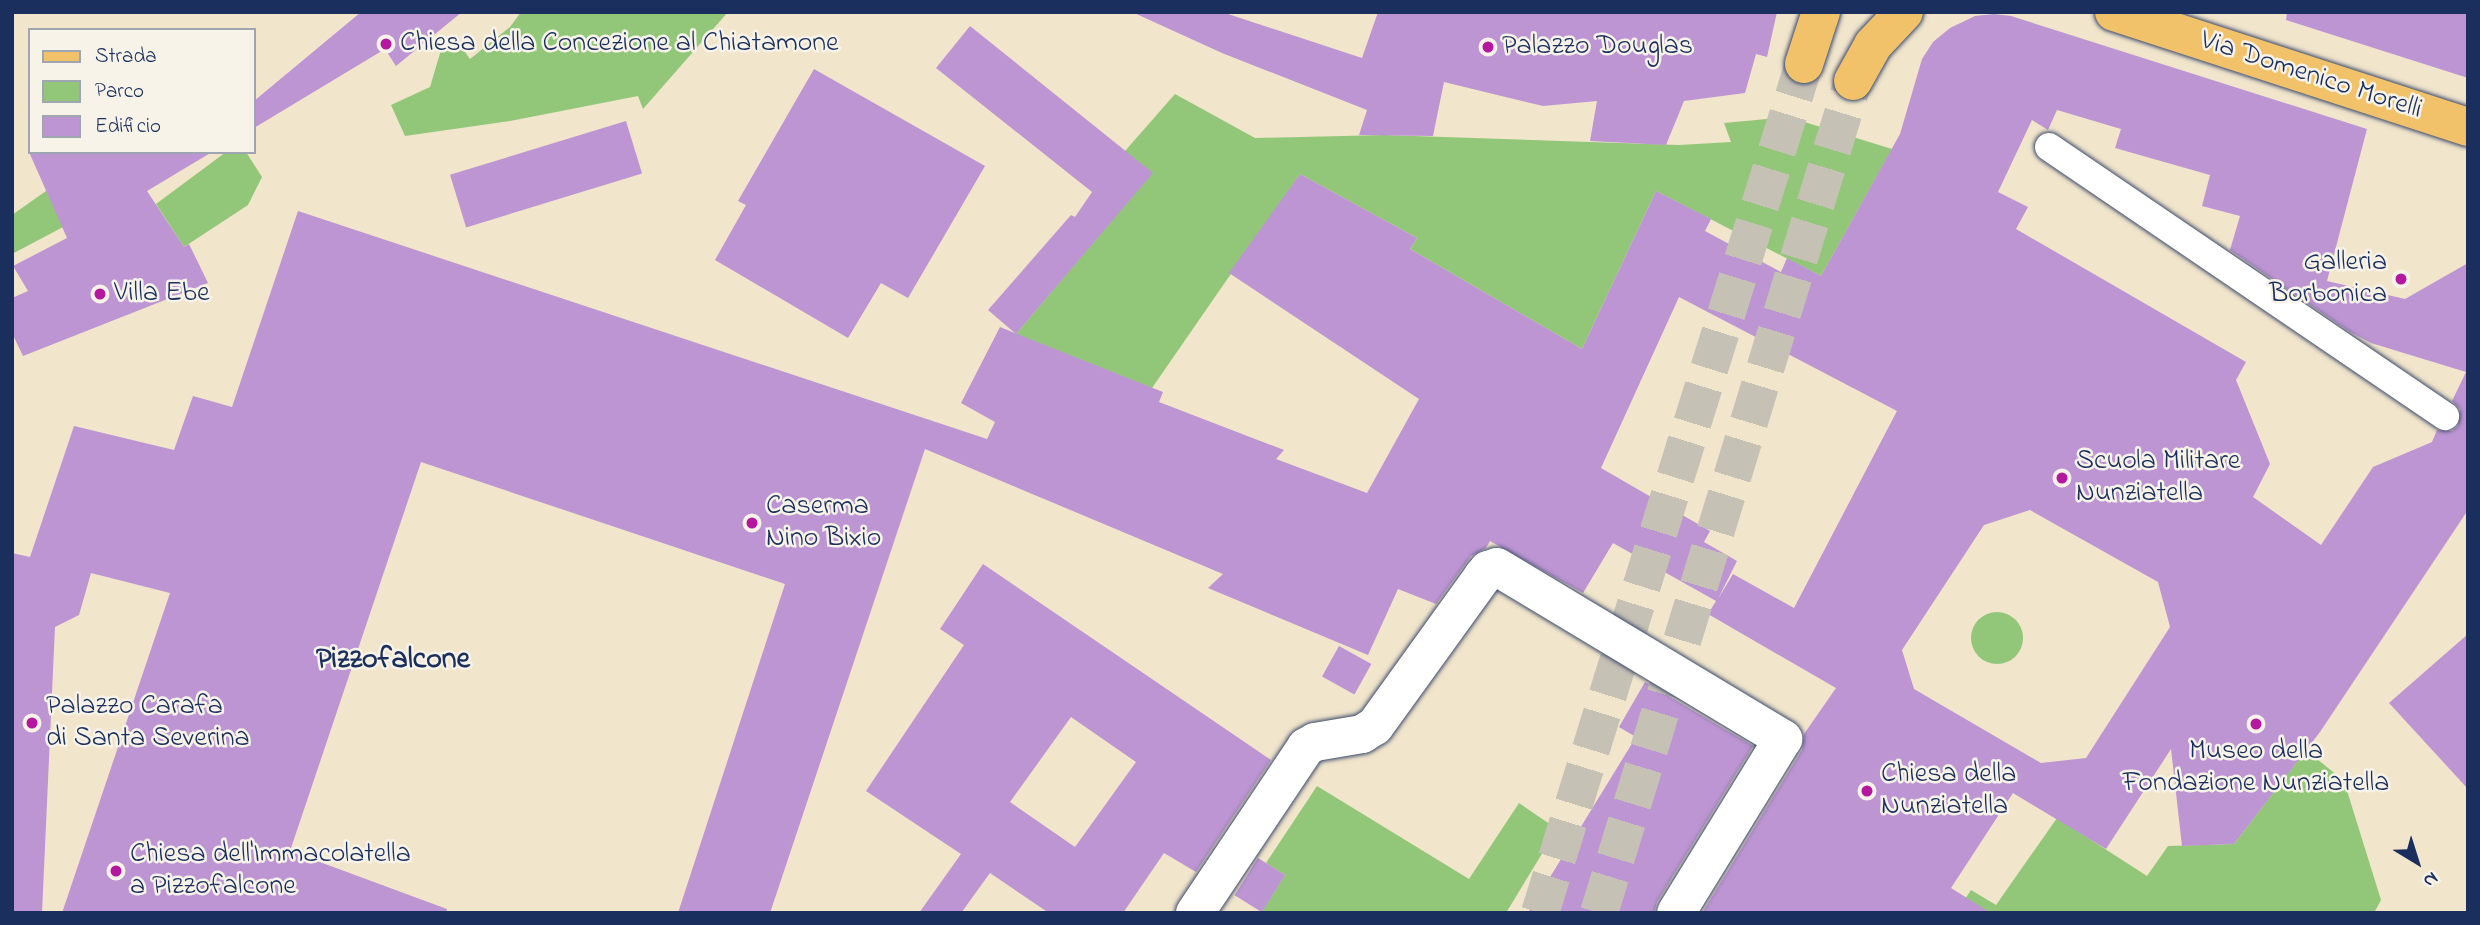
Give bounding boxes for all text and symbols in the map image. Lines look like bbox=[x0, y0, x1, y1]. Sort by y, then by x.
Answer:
street label: Via Domenico Morelli bbox=[2196, 24, 2426, 128]
place label: Chiesa della Concezione al Chiatamone bbox=[400, 27, 839, 61]
legend bbox=[28, 28, 256, 154]
place label: Palazzo Douglas bbox=[1502, 30, 1693, 64]
marker: Chiesa della Concezione al Chiatamone bbox=[378, 36, 394, 52]
marker: Palazzo Douglas bbox=[1480, 39, 1496, 55]
text: Strada bbox=[95, 42, 157, 72]
text: Parco bbox=[95, 77, 144, 107]
text: Edificio bbox=[95, 112, 161, 142]
place label: Galleria Borbonica bbox=[2269, 246, 2387, 312]
marker: Galleria Borbonica bbox=[2393, 271, 2409, 287]
place label: Villa Ebe bbox=[114, 277, 209, 311]
marker: Villa Ebe bbox=[92, 286, 108, 302]
place label: Scuola Militare Nunziatella bbox=[2076, 445, 2240, 511]
marker: Scuola Militare Nunziatella bbox=[2054, 470, 2070, 486]
place label: Caserma Nino Bixio bbox=[766, 490, 881, 556]
marker: Caserma Nino Bixio bbox=[744, 515, 760, 531]
district label: Pizzofalcone bbox=[316, 642, 470, 678]
place label: Palazzo Carafa di Santa Severina bbox=[46, 690, 250, 756]
marker: Palazzo Carafa di Santa Severina bbox=[24, 715, 40, 731]
marker: Museo della Fondazione Nunziatella bbox=[2248, 716, 2264, 732]
place label: Museo della Fondazione Nunziatella bbox=[2123, 735, 2389, 801]
place label: Chiesa della Nunziatella bbox=[1881, 758, 2016, 824]
marker: Chiesa della Nunziatella bbox=[1859, 783, 1875, 799]
north arrow bbox=[2382, 827, 2452, 897]
place label: Chiesa dell'Immacolatella a Pizzofalcone bbox=[130, 838, 411, 904]
marker: Chiesa dell'Immacolatella a Pizzofalcone bbox=[108, 863, 124, 879]
text: N bbox=[2417, 864, 2444, 894]

